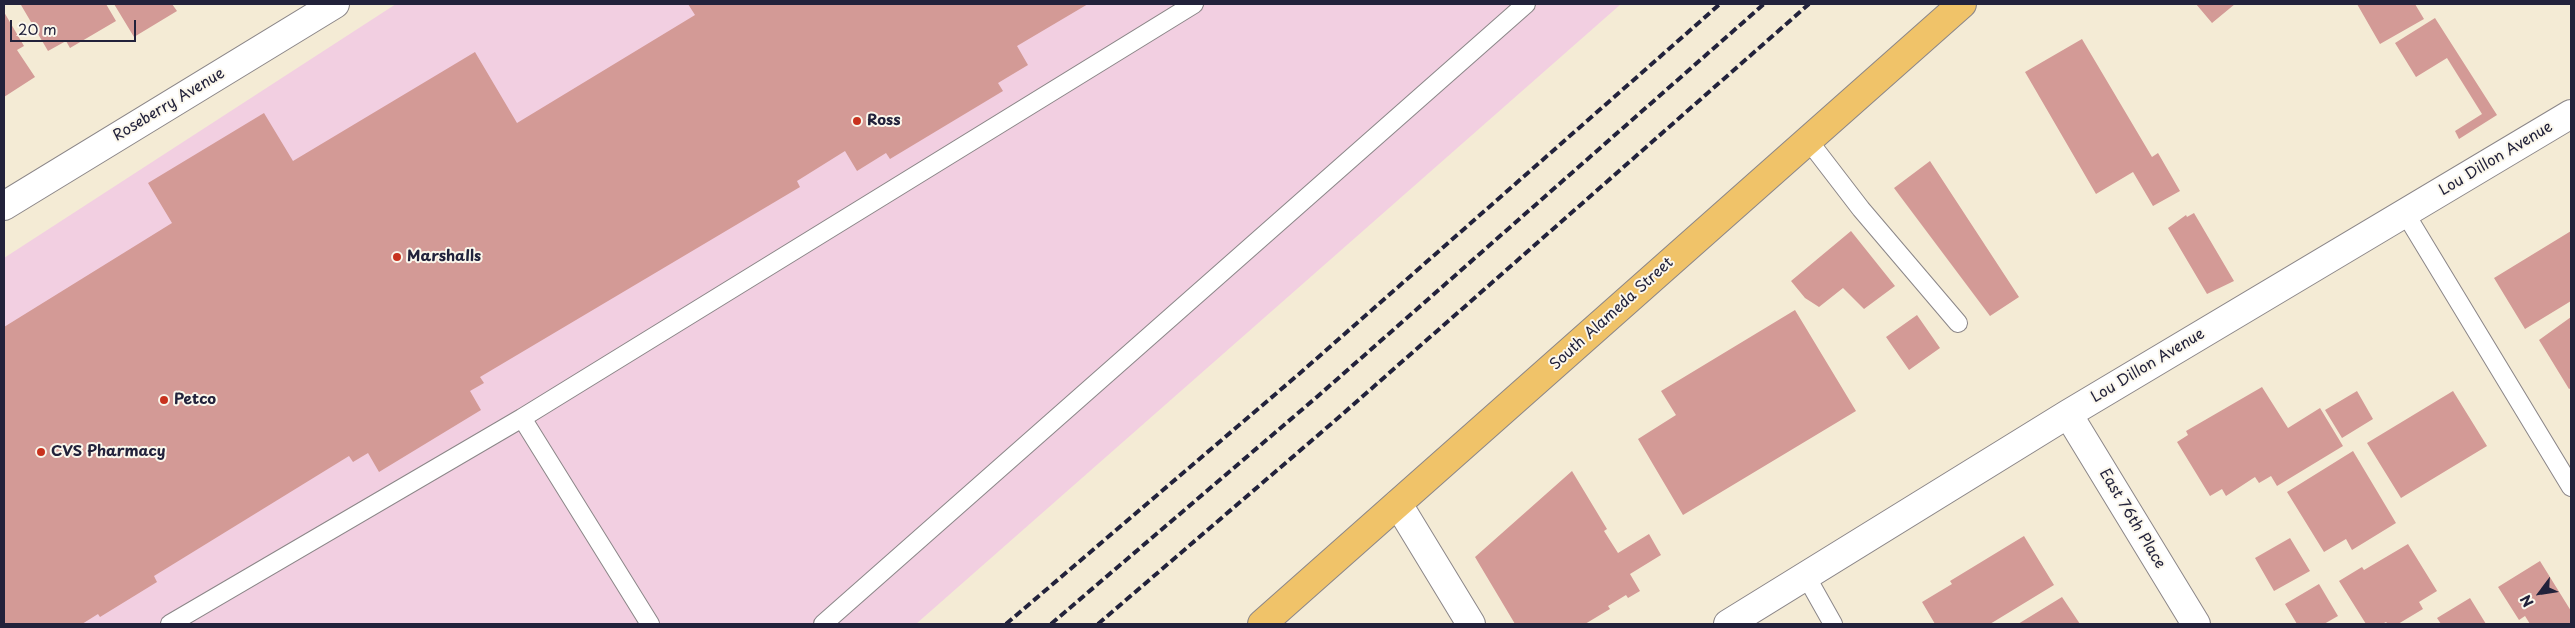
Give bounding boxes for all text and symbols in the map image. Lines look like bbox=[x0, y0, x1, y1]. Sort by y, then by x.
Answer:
scale bar bbox=[12, 10, 139, 42]
text: 20 m bbox=[18, 17, 57, 40]
street label: Roseberry Avenue bbox=[110, 65, 228, 145]
place label: Ross bbox=[867, 112, 901, 130]
marker: Ross bbox=[851, 115, 863, 127]
street label: Lou Dillon Avenue bbox=[2436, 118, 2556, 200]
place label: Marshalls bbox=[407, 248, 481, 266]
marker: Marshalls bbox=[391, 251, 403, 263]
street label: South Alameda Street bbox=[1547, 254, 1677, 374]
street label: Lou Dillon Avenue bbox=[2088, 325, 2208, 407]
place label: Petco bbox=[174, 391, 216, 409]
marker: Petco bbox=[158, 394, 170, 406]
place label: CVS Pharmacy bbox=[51, 443, 166, 461]
marker: CVS Pharmacy bbox=[35, 446, 47, 458]
street label: East 76th Place bbox=[2095, 466, 2169, 572]
north arrow bbox=[2515, 568, 2565, 618]
text: N bbox=[2515, 591, 2539, 611]

